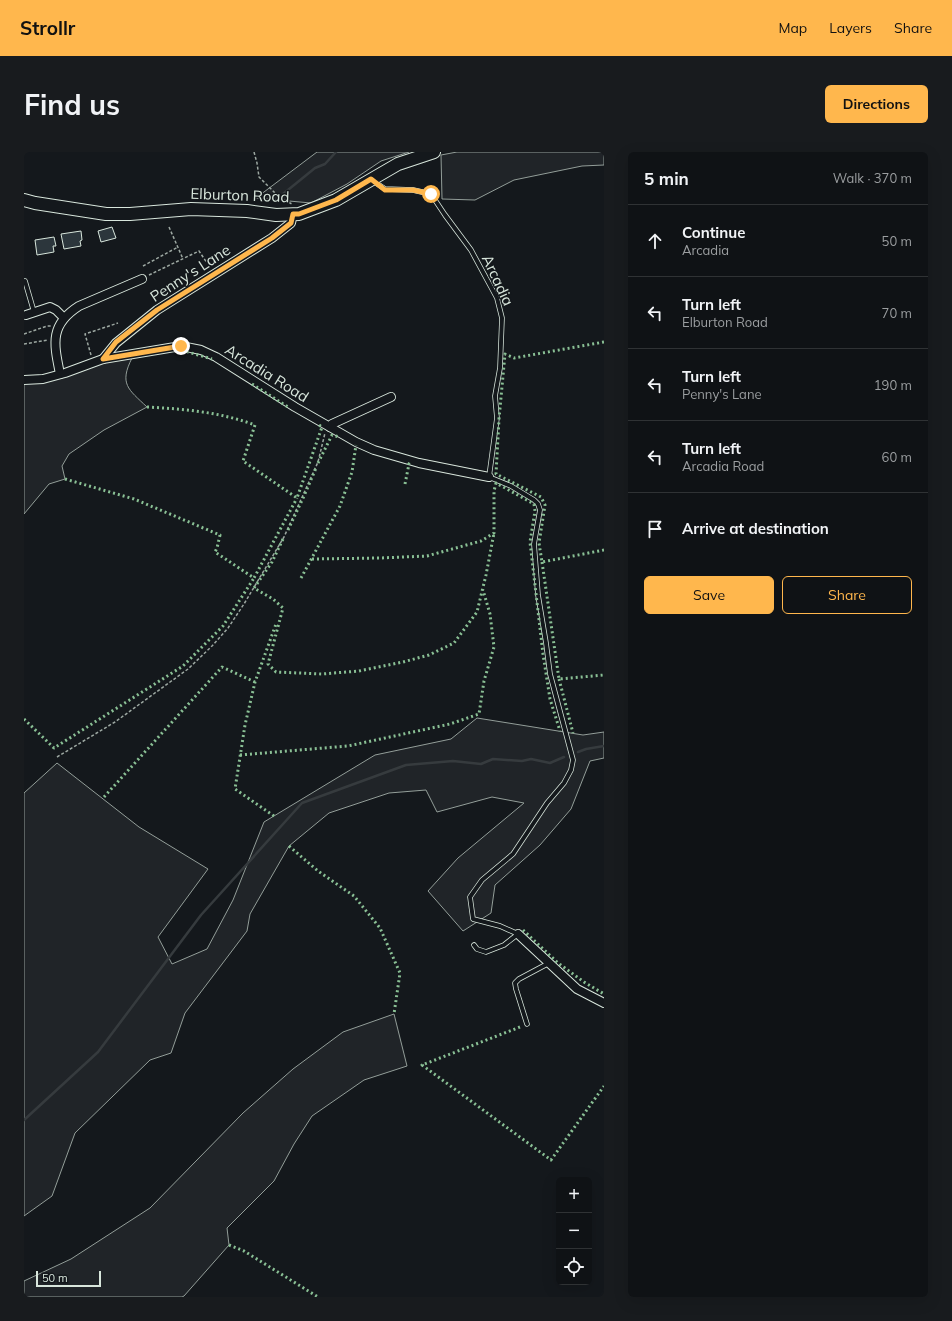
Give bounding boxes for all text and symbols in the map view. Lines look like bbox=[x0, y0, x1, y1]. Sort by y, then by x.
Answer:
text: Strollr bbox=[20, 16, 75, 40]
text: Map bbox=[778, 19, 807, 37]
text: Layers bbox=[829, 19, 872, 37]
text: Share bbox=[894, 19, 932, 37]
button: Directions bbox=[825, 85, 928, 123]
text: Find us bbox=[24, 87, 120, 122]
text: 5 min bbox=[644, 168, 689, 189]
text: Walk · 370 m bbox=[833, 170, 912, 186]
street label: Elburton Road bbox=[190, 184, 290, 206]
route start bbox=[422, 185, 440, 203]
text: Continue bbox=[682, 223, 745, 242]
icon: ahead bbox=[644, 230, 666, 252]
text: 50 m bbox=[882, 233, 912, 249]
street label: Penny's Lane bbox=[146, 240, 234, 306]
text: Arcadia bbox=[682, 242, 729, 258]
street label: Arcadia bbox=[478, 251, 518, 309]
text: Turn left bbox=[682, 295, 741, 314]
icon: left bbox=[644, 302, 666, 324]
text: 70 m bbox=[882, 305, 912, 321]
text: Elburton Road bbox=[682, 314, 768, 330]
route end bbox=[172, 337, 190, 355]
street label: Arcadia Road bbox=[222, 340, 312, 406]
text: Turn left bbox=[682, 367, 741, 386]
icon: left bbox=[644, 374, 666, 396]
text: 190 m bbox=[874, 377, 912, 393]
text: Penny's Lane bbox=[682, 386, 762, 402]
text: Turn left bbox=[682, 439, 741, 458]
icon: left bbox=[644, 446, 666, 468]
text: 60 m bbox=[882, 449, 912, 465]
text: Arcadia Road bbox=[682, 458, 764, 474]
icon: arrive bbox=[644, 518, 666, 540]
text: Arrive at destination bbox=[682, 519, 829, 538]
button: Save bbox=[644, 576, 774, 614]
button: Share bbox=[782, 576, 912, 614]
map controls bbox=[556, 1177, 592, 1285]
button: + bbox=[556, 1177, 592, 1213]
button: − bbox=[556, 1213, 592, 1249]
button: locate bbox=[556, 1249, 592, 1285]
scale bar bbox=[36, 1269, 101, 1288]
text: 50 m bbox=[42, 1271, 68, 1285]

